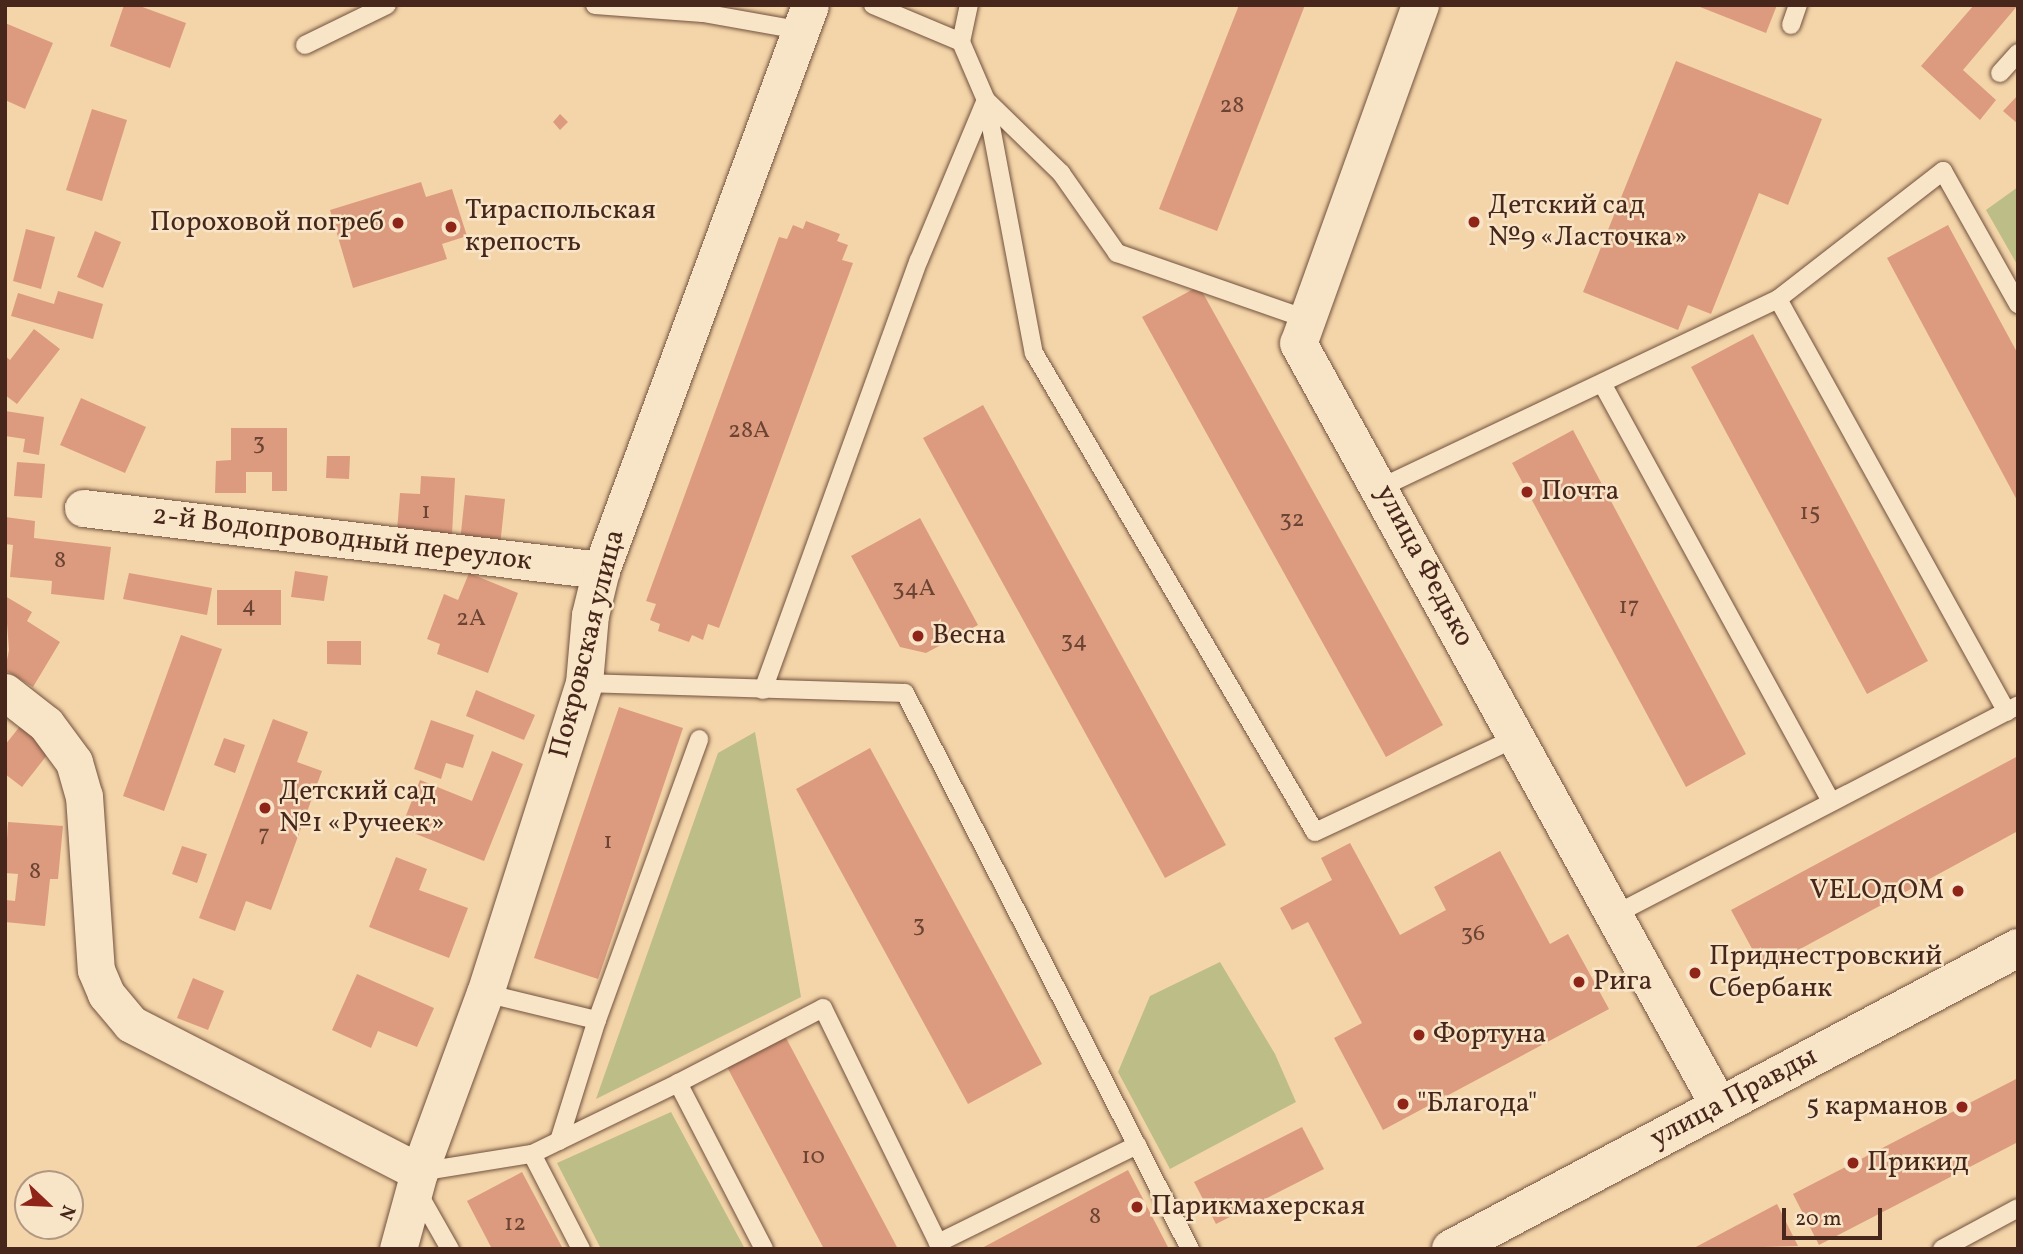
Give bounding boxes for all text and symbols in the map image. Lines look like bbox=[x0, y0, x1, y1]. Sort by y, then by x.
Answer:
house number: 28 bbox=[1219, 93, 1245, 121]
place label: Детский сад №9 «Ласточка» bbox=[1488, 189, 1688, 255]
place label: Тираспольская крепость bbox=[465, 194, 656, 260]
place label: Пороховой погреб bbox=[150, 206, 384, 240]
marker: Детский сад №9 «Ласточка» bbox=[1466, 214, 1482, 230]
marker: Пороховой погреб bbox=[390, 215, 406, 231]
marker: Тираспольская крепость bbox=[443, 219, 459, 235]
house number: 28А bbox=[728, 418, 770, 446]
house number: 3 bbox=[253, 430, 265, 458]
place label: Почта bbox=[1541, 475, 1620, 509]
street label: улица Федько bbox=[1367, 479, 1481, 653]
marker: Почта bbox=[1519, 484, 1535, 500]
street label: 2-й Водопроводный переулок bbox=[150, 499, 534, 579]
house number: 1 bbox=[421, 499, 431, 527]
house number: 15 bbox=[1800, 500, 1820, 528]
house number: 32 bbox=[1279, 507, 1305, 535]
street label: Покровская улица bbox=[543, 526, 633, 762]
house number: 8 bbox=[54, 548, 66, 576]
house number: 34А bbox=[892, 576, 936, 604]
house number: 4 bbox=[242, 593, 256, 621]
house number: 17 bbox=[1619, 594, 1639, 622]
house number: 2А bbox=[456, 606, 486, 634]
place label: Весна bbox=[932, 619, 1006, 653]
marker: Весна bbox=[910, 628, 926, 644]
house number: 34 bbox=[1061, 628, 1087, 656]
place label: Детский сад №1 «Ручеек» bbox=[279, 775, 445, 841]
marker: Детский сад №1 «Ручеек» bbox=[257, 800, 273, 816]
house number: 7 bbox=[258, 822, 270, 850]
house number: 1 bbox=[603, 829, 613, 857]
house number: 8 bbox=[29, 859, 41, 887]
place label: VELOдOM bbox=[1809, 874, 1944, 908]
marker: VELOдOM bbox=[1950, 883, 1966, 899]
house number: 3 bbox=[913, 912, 925, 940]
house number: 36 bbox=[1461, 921, 1485, 949]
place label: Приднестровский Сбербанк bbox=[1709, 940, 1942, 1006]
place label: Рига bbox=[1593, 965, 1652, 999]
marker: Приднестровский Сбербанк bbox=[1687, 965, 1703, 981]
marker: Рига bbox=[1571, 974, 1587, 990]
place label: Фортуна bbox=[1433, 1018, 1547, 1052]
marker: Фортуна bbox=[1411, 1027, 1427, 1043]
street label: улица Правды bbox=[1645, 1040, 1823, 1156]
place label: "Благода" bbox=[1417, 1087, 1537, 1121]
place label: 5 карманов bbox=[1806, 1090, 1948, 1124]
marker: "Благода" bbox=[1395, 1096, 1411, 1112]
marker: 5 карманов bbox=[1954, 1099, 1970, 1115]
house number: 10 bbox=[801, 1144, 825, 1172]
place label: Прикид bbox=[1867, 1146, 1969, 1180]
marker: Прикид bbox=[1845, 1155, 1861, 1171]
north arrow bbox=[14, 1170, 84, 1240]
place label: Парикмахерская bbox=[1151, 1190, 1365, 1224]
scale bar bbox=[1785, 1194, 1885, 1238]
marker: Парикмахерская bbox=[1129, 1199, 1145, 1215]
text: N bbox=[52, 1201, 81, 1224]
house number: 8 bbox=[1089, 1204, 1101, 1232]
text: 20 m bbox=[1795, 1205, 1841, 1234]
house number: 12 bbox=[504, 1211, 526, 1239]

